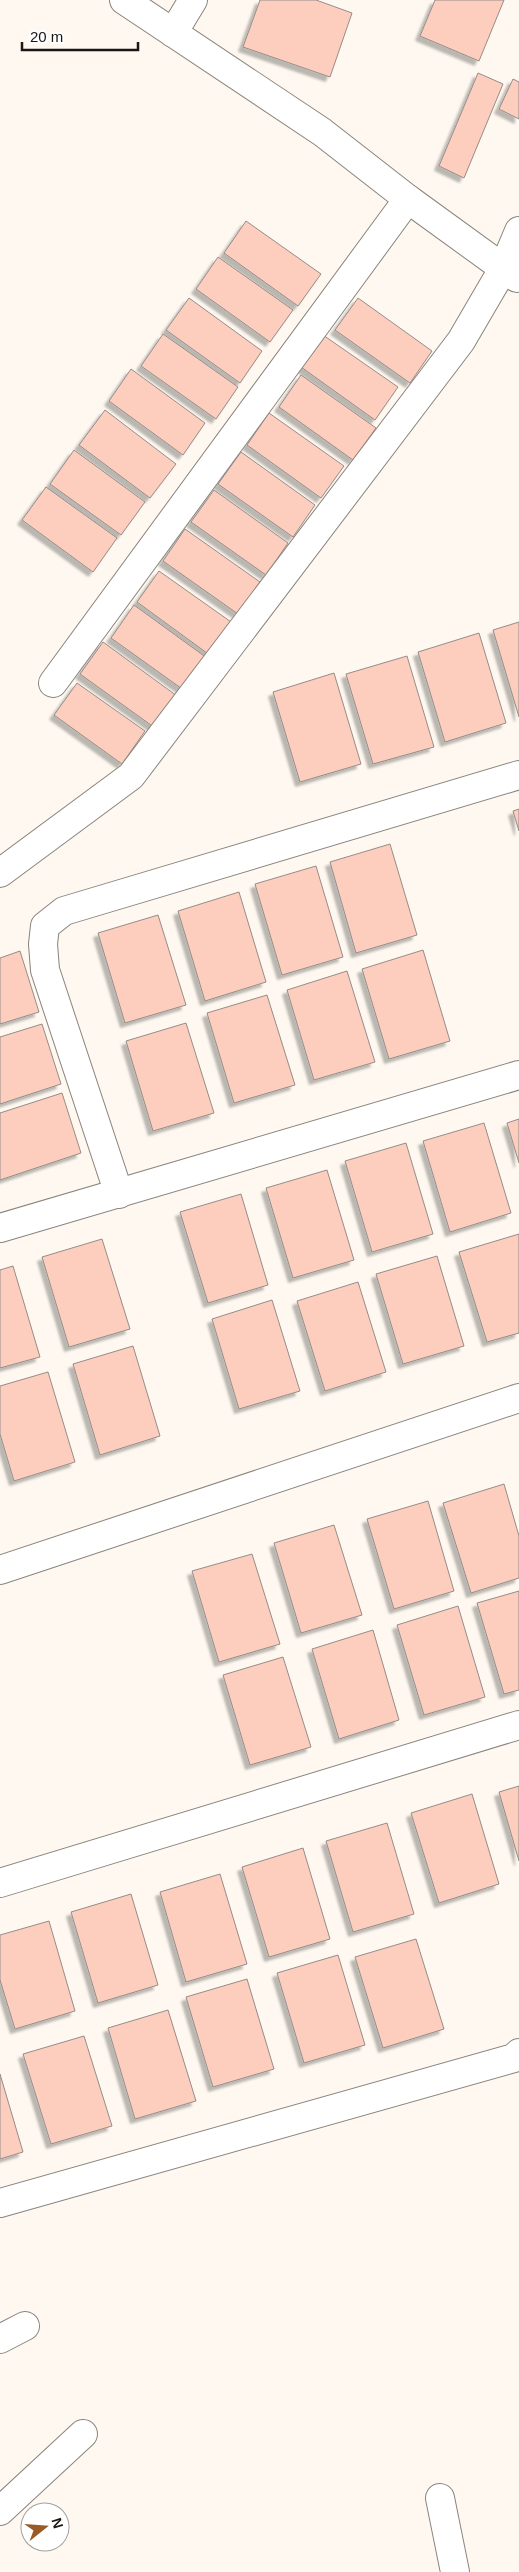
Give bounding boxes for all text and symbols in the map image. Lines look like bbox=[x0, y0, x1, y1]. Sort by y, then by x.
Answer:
scale bar bbox=[22, 20, 139, 52]
text: 20 m bbox=[30, 28, 63, 45]
north arrow bbox=[20, 2502, 70, 2552]
text: N bbox=[48, 2516, 67, 2530]

